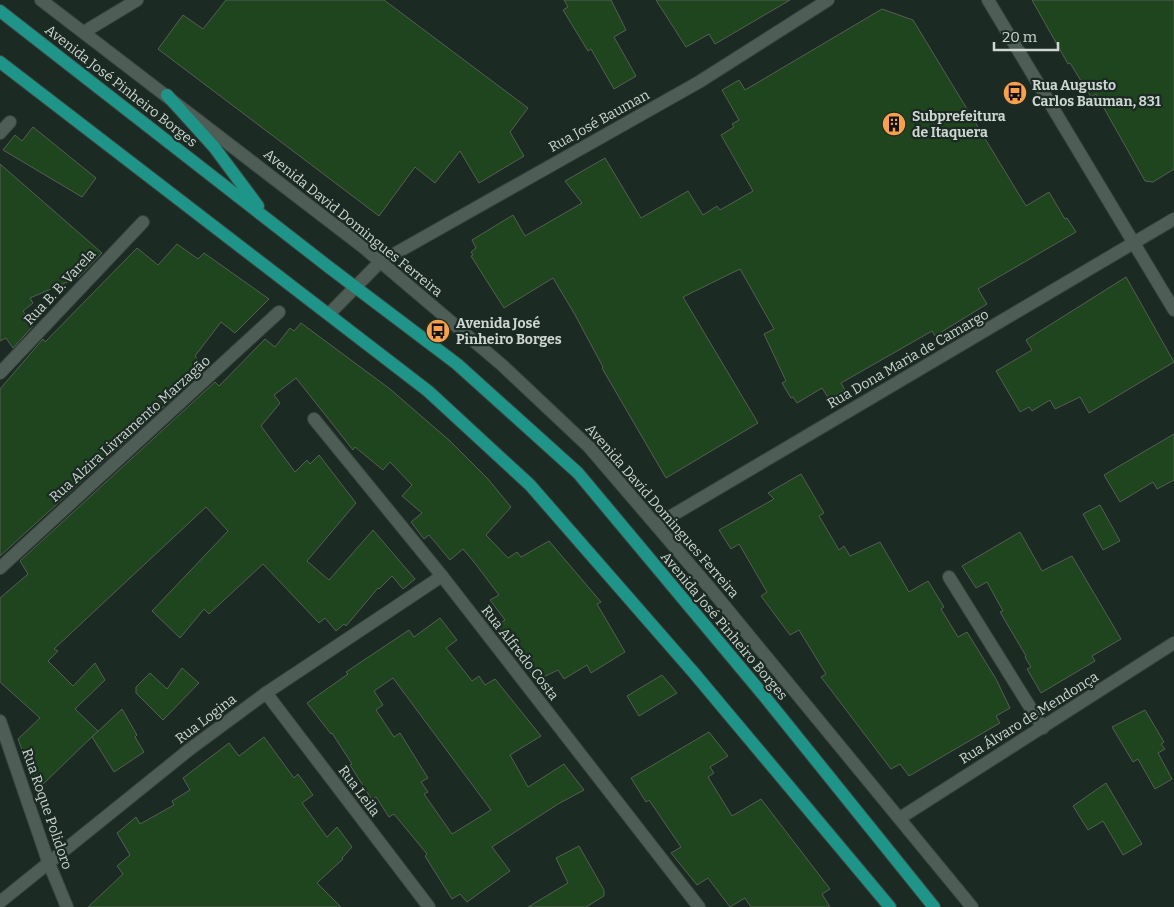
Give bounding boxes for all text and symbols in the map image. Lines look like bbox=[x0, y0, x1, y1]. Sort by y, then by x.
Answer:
scale bar bbox=[994, 20, 1058, 52]
street label: Avenida José Pinheiro Borges bbox=[41, 21, 201, 151]
text: 20 m bbox=[1002, 28, 1038, 46]
place label: Rua Augusto Carlos Bauman, 831 bbox=[1032, 77, 1161, 110]
bus stop icon: Rua Augusto Carlos Bauman, 831 bbox=[1002, 80, 1028, 106]
street label: Rua José Bauman bbox=[546, 86, 653, 156]
place label: Subprefeitura de Itaquera bbox=[912, 108, 1006, 141]
building icon: Subprefeitura de Itaquera bbox=[881, 111, 907, 137]
street label: Avenida David Domingues Ferreira bbox=[260, 146, 446, 301]
street label: Rua B. B. Varela bbox=[20, 245, 100, 329]
street label: Rua Dona Maria de Camargo bbox=[824, 306, 992, 412]
place label: Avenida José Pinheiro Borges bbox=[456, 315, 562, 348]
bus stop icon: Avenida José Pinheiro Borges bbox=[425, 318, 451, 344]
street label: Rua Alzira Livramento Marzagão bbox=[46, 352, 214, 506]
street label: Avenida David Domingues Ferreira bbox=[582, 420, 743, 602]
street label: Avenida José Pinheiro Borges bbox=[657, 548, 791, 704]
street label: Rua Alfredo Costa bbox=[478, 602, 562, 704]
street label: Rua Álvaro de Mendonça bbox=[956, 667, 1102, 768]
street label: Rua Logina bbox=[172, 690, 240, 747]
street label: Rua Roque Polidoro bbox=[18, 746, 76, 872]
street label: Rua Leila bbox=[334, 762, 384, 820]

